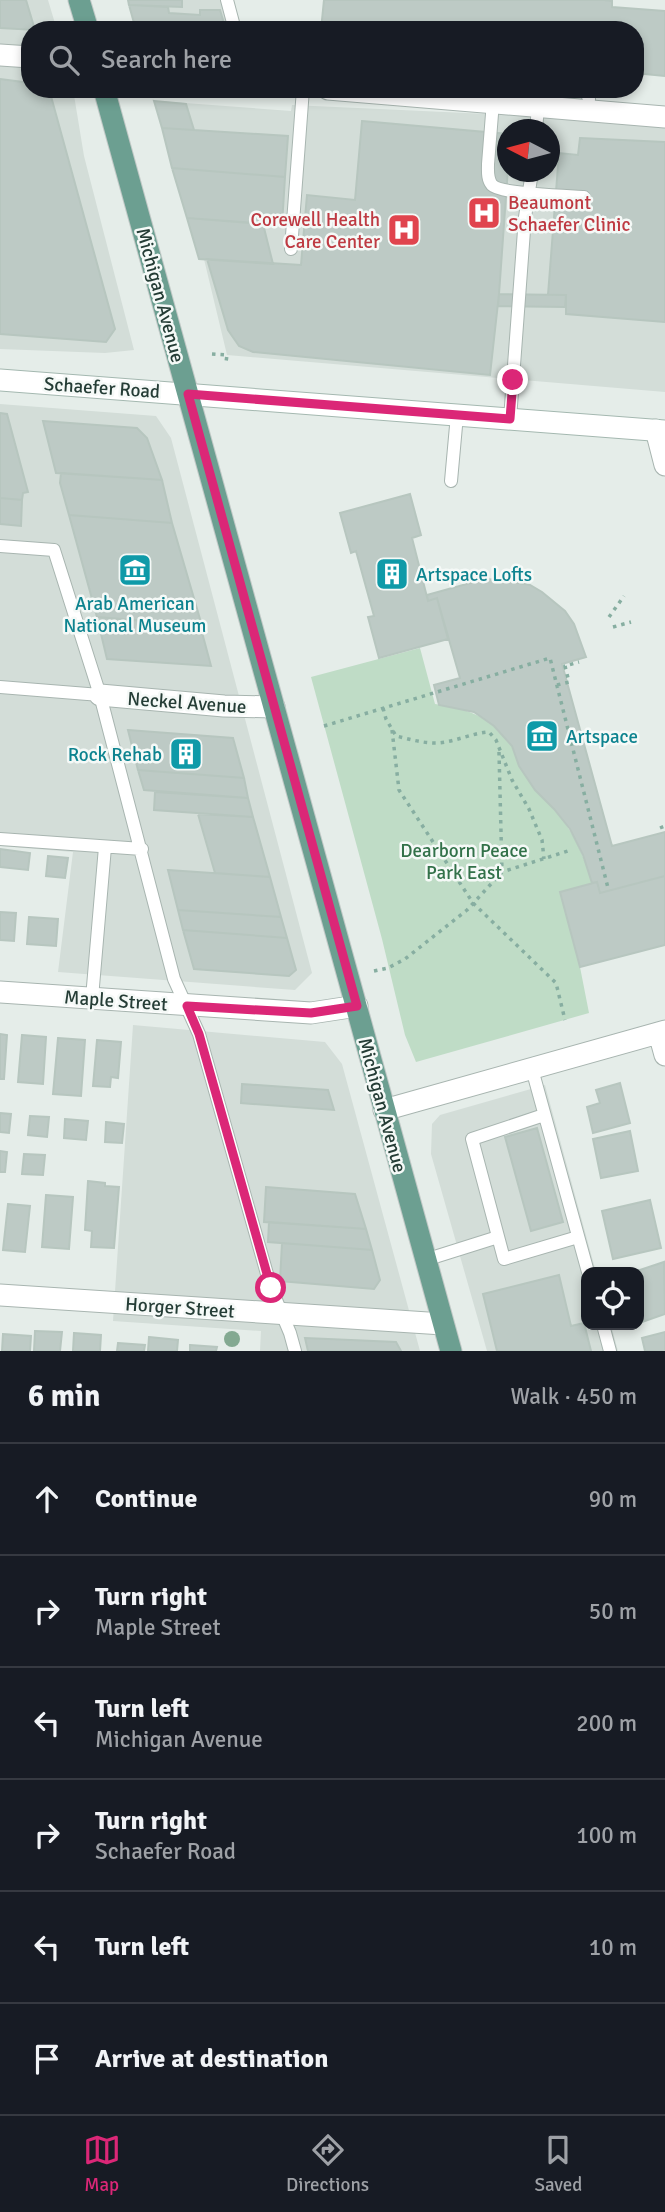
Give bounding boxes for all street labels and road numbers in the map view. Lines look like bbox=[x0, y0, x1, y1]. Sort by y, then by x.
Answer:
street label: Michigan Avenue bbox=[131, 225, 190, 365]
street label: Schaefer Road bbox=[43, 372, 161, 404]
street label: Neckel Avenue bbox=[127, 687, 247, 719]
street label: Maple Street bbox=[63, 985, 169, 1017]
street label: Michigan Avenue bbox=[353, 1035, 412, 1175]
street label: Horger Street bbox=[124, 1292, 236, 1324]

